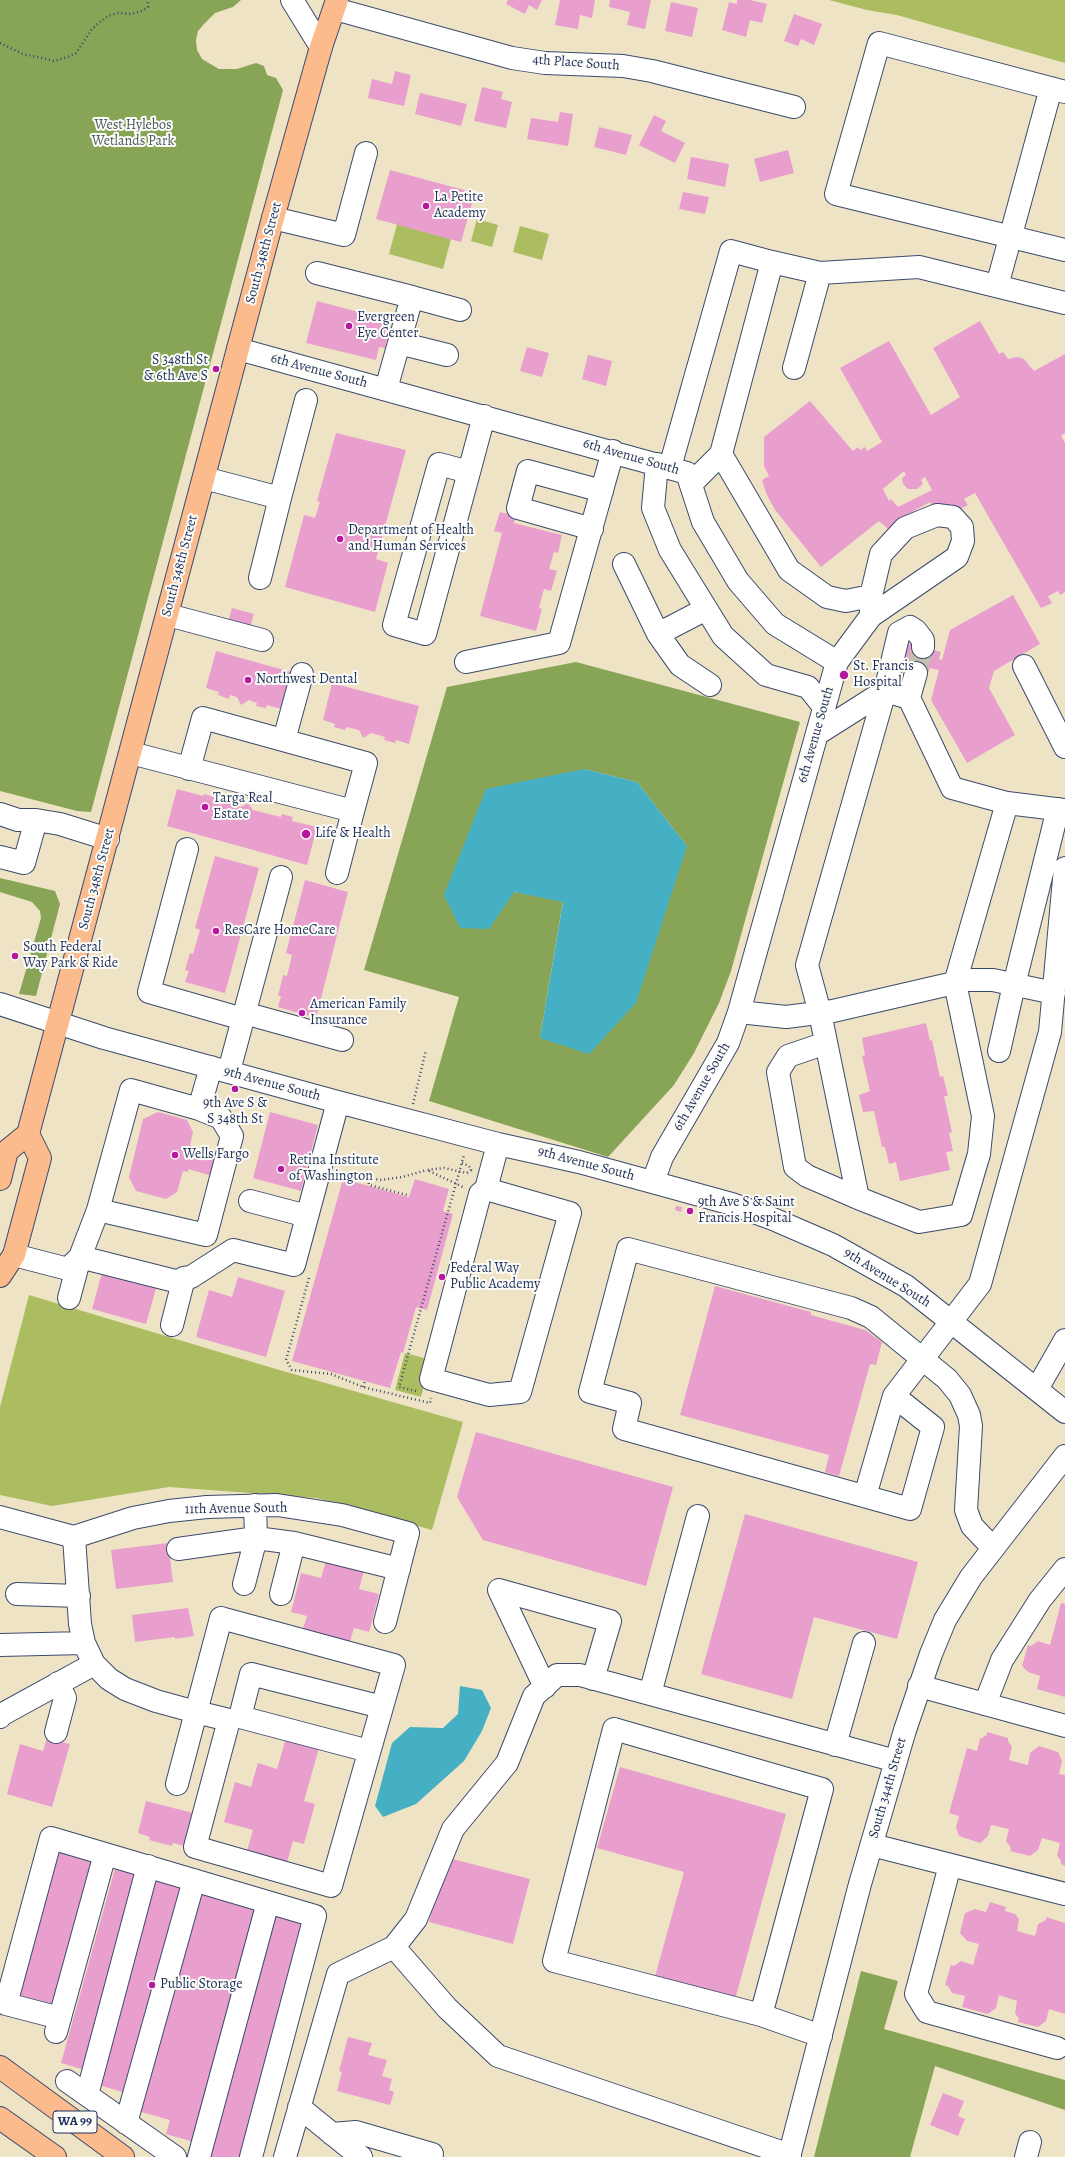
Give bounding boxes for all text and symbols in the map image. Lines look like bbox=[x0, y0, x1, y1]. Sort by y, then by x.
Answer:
street label: 4th Place South bbox=[532, 52, 620, 74]
park label: West Hylebos Wetlands Park bbox=[92, 118, 174, 150]
place label: La Petite Academy bbox=[434, 190, 486, 222]
street label: South 348th Street bbox=[242, 200, 286, 306]
marker: La Petite Academy bbox=[421, 201, 431, 211]
place label: Evergreen Eye Center bbox=[357, 310, 419, 342]
marker: Evergreen Eye Center bbox=[344, 321, 354, 331]
street label: 6th Avenue South bbox=[269, 350, 369, 392]
place label: S 348th St & 6th Ave S bbox=[144, 353, 208, 386]
marker: S 348th St & 6th Ave S bbox=[211, 364, 221, 374]
street label: 6th Avenue South bbox=[581, 435, 681, 479]
street label: South 348th Street bbox=[158, 513, 202, 619]
place label: Department of Health and Human Services bbox=[348, 523, 474, 556]
marker: Department of Health and Human Services bbox=[335, 534, 345, 544]
place label: St. Francis Hospital bbox=[853, 659, 914, 692]
marker: St. Francis Hospital bbox=[838, 669, 850, 681]
place label: Northwest Dental bbox=[256, 672, 357, 688]
marker: Northwest Dental bbox=[243, 675, 253, 685]
street label: 6th Avenue South bbox=[794, 685, 838, 785]
place label: Targa Real Estate bbox=[213, 791, 272, 824]
marker: Targa Real Estate bbox=[200, 802, 210, 812]
street label: South 348th Street bbox=[75, 826, 119, 932]
place label: Life & Health bbox=[315, 826, 391, 842]
marker: Life & Health bbox=[300, 828, 312, 840]
place label: ResCare HomeCare bbox=[224, 923, 336, 939]
marker: ResCare HomeCare bbox=[211, 926, 221, 936]
place label: South Federal Way Park & Ride bbox=[23, 940, 118, 972]
marker: South Federal Way Park & Ride bbox=[10, 951, 20, 961]
place label: American Family Insurance bbox=[310, 997, 406, 1030]
marker: American Family Insurance bbox=[297, 1008, 307, 1018]
street label: 6th Avenue South bbox=[670, 1040, 734, 1134]
street label: 9th Avenue South bbox=[222, 1063, 322, 1105]
marker: 9th Ave S & S 348th St bbox=[230, 1084, 240, 1094]
place label: 9th Ave S & S 348th St bbox=[203, 1096, 267, 1128]
street label: 9th Avenue South bbox=[536, 1143, 636, 1185]
place label: Wells Fargo bbox=[183, 1147, 249, 1163]
marker: Wells Fargo bbox=[170, 1150, 180, 1160]
place label: Retina Institute of Washington bbox=[289, 1153, 379, 1186]
marker: Retina Institute of Washington bbox=[276, 1164, 286, 1174]
place label: 9th Ave S & Saint Francis Hospital bbox=[698, 1195, 795, 1228]
marker: 9th Ave S & Saint Francis Hospital bbox=[685, 1206, 695, 1216]
street label: 9th Avenue South bbox=[840, 1245, 934, 1311]
place label: Federal Way Public Academy bbox=[450, 1261, 540, 1294]
marker: Federal Way Public Academy bbox=[437, 1272, 447, 1282]
street label: 11th Avenue South bbox=[185, 1500, 287, 1518]
street label: South 344th Street bbox=[866, 1736, 910, 1840]
place label: Public Storage bbox=[160, 1977, 243, 1993]
marker: Public Storage bbox=[147, 1980, 157, 1990]
road number: WA 99 bbox=[53, 2111, 97, 2133]

